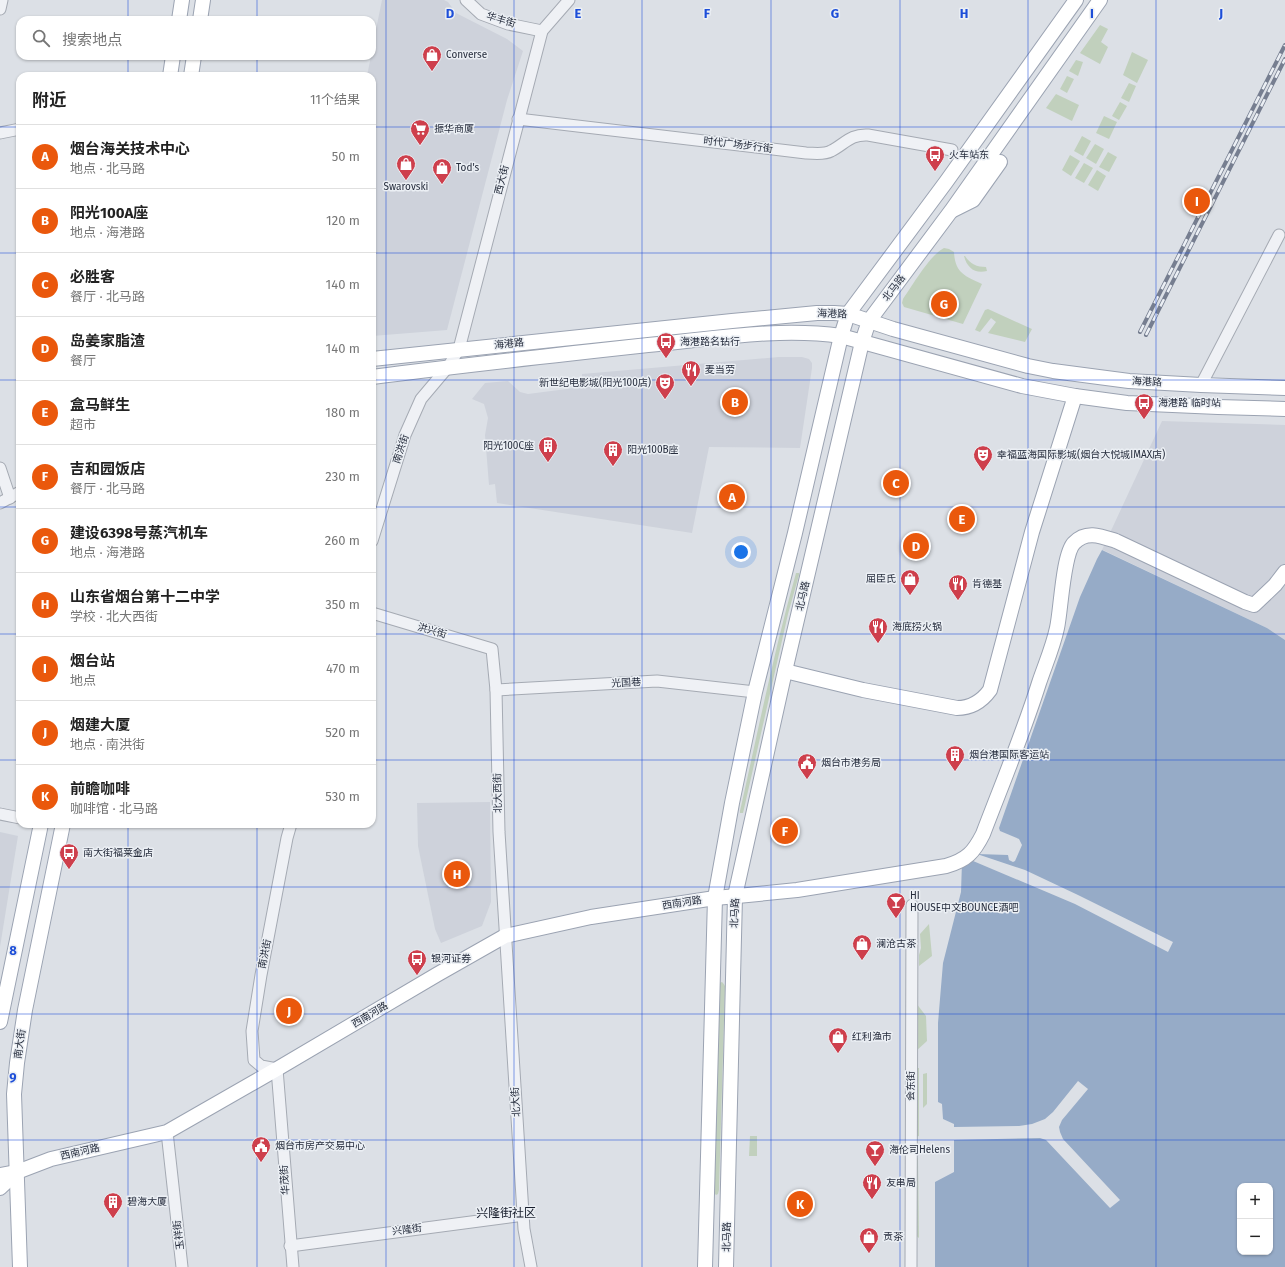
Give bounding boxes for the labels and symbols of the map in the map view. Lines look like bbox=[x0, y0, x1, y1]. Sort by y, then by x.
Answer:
text: D bbox=[446, 6, 455, 21]
text: E bbox=[575, 6, 582, 21]
text: F bbox=[704, 6, 711, 21]
text: G bbox=[831, 6, 839, 21]
text: H bbox=[960, 6, 968, 21]
text: I bbox=[1090, 6, 1094, 21]
text: J bbox=[1218, 6, 1223, 21]
street label: 华丰街 bbox=[485, 10, 517, 30]
shop icon: Converse bbox=[421, 44, 443, 72]
place label: Converse bbox=[446, 49, 487, 61]
supermarket icon: 振华商厦 bbox=[409, 118, 431, 146]
place label: 振华商厦 bbox=[434, 123, 474, 135]
street label: 时代广场步行街 bbox=[703, 135, 773, 155]
bus stop icon: 火车站东 bbox=[924, 144, 946, 172]
place label: 火车站东 bbox=[949, 149, 989, 161]
shop icon: Swarovski bbox=[395, 153, 417, 181]
shop icon: Tod's bbox=[431, 157, 453, 185]
place label: Tod's bbox=[456, 162, 480, 174]
street label: 西大街 bbox=[493, 164, 511, 196]
place label: Swarovski bbox=[384, 181, 429, 193]
pin: I bbox=[1184, 186, 1210, 216]
street label: 北马路 bbox=[880, 272, 908, 304]
pin: G bbox=[931, 289, 957, 319]
street label: 海港路 bbox=[817, 307, 847, 321]
bus stop icon: 海港路名钻行 bbox=[655, 331, 677, 359]
street label: 海港路 bbox=[493, 336, 525, 352]
place label: 海港路名钻行 bbox=[680, 336, 740, 348]
restaurant icon: 麦当劳 bbox=[680, 359, 702, 387]
place label: 麦当劳 bbox=[705, 364, 735, 376]
theatre icon: 新世纪电影城(阳光100店) bbox=[654, 372, 676, 400]
street label: 海港路 bbox=[1132, 375, 1162, 389]
place label: 新世纪电影城(阳光100店) bbox=[539, 376, 651, 389]
pin: B bbox=[722, 387, 748, 417]
bus stop icon: 海港路 临时站 bbox=[1133, 392, 1155, 420]
place label: 海港路 临时站 bbox=[1158, 397, 1221, 409]
street label: 南洪街 bbox=[391, 433, 411, 465]
building icon: 阳光100C座 bbox=[537, 435, 559, 463]
building icon: 阳光100B座 bbox=[602, 439, 624, 467]
place label: 阳光100C座 bbox=[483, 440, 534, 452]
place label: 阳光100B座 bbox=[627, 444, 679, 456]
theatre icon: 幸福蓝海国际影城(烟台大悦城IMAX店) bbox=[972, 444, 994, 472]
place label: 幸福蓝海国际影城(烟台大悦城IMAX店) bbox=[997, 448, 1165, 461]
pin: C bbox=[883, 468, 909, 498]
pin: A bbox=[719, 482, 745, 512]
pin: E bbox=[949, 504, 975, 534]
pin: D bbox=[903, 531, 929, 561]
your location bbox=[731, 542, 751, 562]
shop icon: 屈臣氏 bbox=[899, 568, 921, 596]
place label: 屈臣氏 bbox=[866, 573, 896, 585]
restaurant icon: 肯德基 bbox=[947, 573, 969, 601]
place label: 肯德基 bbox=[972, 578, 1002, 590]
street label: 北马路 bbox=[794, 580, 812, 612]
restaurant icon: 海底捞火锅 bbox=[867, 616, 889, 644]
street label: 洪兴街 bbox=[416, 621, 448, 641]
place label: 海底捞火锅 bbox=[892, 621, 942, 633]
street label: 光国巷 bbox=[611, 676, 641, 690]
building icon: 烟台港国际客运站 bbox=[944, 744, 966, 772]
place label: 烟台港国际客运站 bbox=[969, 749, 1049, 761]
public building icon: 烟台市港务局 bbox=[796, 752, 818, 780]
place label: 烟台市港务局 bbox=[821, 757, 881, 769]
street label: 北大西街 bbox=[492, 773, 504, 813]
pin: F bbox=[772, 816, 798, 846]
bus stop icon: 南大街福莱金店 bbox=[58, 842, 80, 870]
place label: 南大街福莱金店 bbox=[83, 847, 153, 859]
pin: H bbox=[444, 859, 470, 889]
place label: HI HOUSE中文BOUNCE酒吧 bbox=[910, 890, 1018, 914]
bar icon: HI HOUSE中文BOUNCE酒吧 bbox=[885, 891, 907, 919]
street label: 西南河路 bbox=[661, 894, 703, 912]
street label: 北马路 bbox=[728, 898, 742, 928]
shop icon: 澜沧古茶 bbox=[851, 933, 873, 961]
street label: 南洪街 bbox=[256, 938, 274, 970]
place label: 澜沧古茶 bbox=[876, 938, 917, 950]
text: 8 bbox=[9, 943, 17, 958]
bus stop icon: 银河证券 bbox=[406, 948, 428, 976]
place label: 银河证券 bbox=[431, 953, 471, 965]
pin: J bbox=[276, 996, 302, 1026]
street label: 西南河路 bbox=[350, 1000, 390, 1030]
shop icon: 红利渔市 bbox=[827, 1026, 849, 1054]
street label: 南大街 bbox=[12, 1028, 28, 1060]
place label: 红利渔市 bbox=[852, 1031, 892, 1043]
text: 9 bbox=[9, 1070, 17, 1085]
street label: 会东街 bbox=[905, 1071, 917, 1101]
street label: 北大街 bbox=[509, 1087, 523, 1117]
public building icon: 烟台市房产交易中心 bbox=[250, 1135, 272, 1163]
bar icon: 海伦司Helens bbox=[864, 1139, 886, 1167]
place label: 烟台市房产交易中心 bbox=[275, 1140, 365, 1152]
street label: 西南河路 bbox=[59, 1142, 101, 1162]
place label: 海伦司Helens bbox=[889, 1144, 950, 1156]
street label: 华茂街 bbox=[278, 1165, 292, 1195]
restaurant icon: 友串局 bbox=[861, 1172, 883, 1200]
place label: 友串局 bbox=[886, 1177, 916, 1189]
pin: K bbox=[787, 1189, 813, 1219]
building icon: 碧海大厦 bbox=[102, 1191, 124, 1219]
place label: 碧海大厦 bbox=[127, 1196, 167, 1208]
district label: 兴隆街社区 bbox=[476, 1206, 536, 1220]
street label: 玉祥街 bbox=[171, 1219, 187, 1251]
street label: 兴隆街 bbox=[391, 1222, 423, 1238]
street label: 北马路 bbox=[721, 1222, 733, 1252]
shop icon: 贡茶 bbox=[858, 1226, 880, 1254]
place label: 贡茶 bbox=[883, 1231, 904, 1243]

